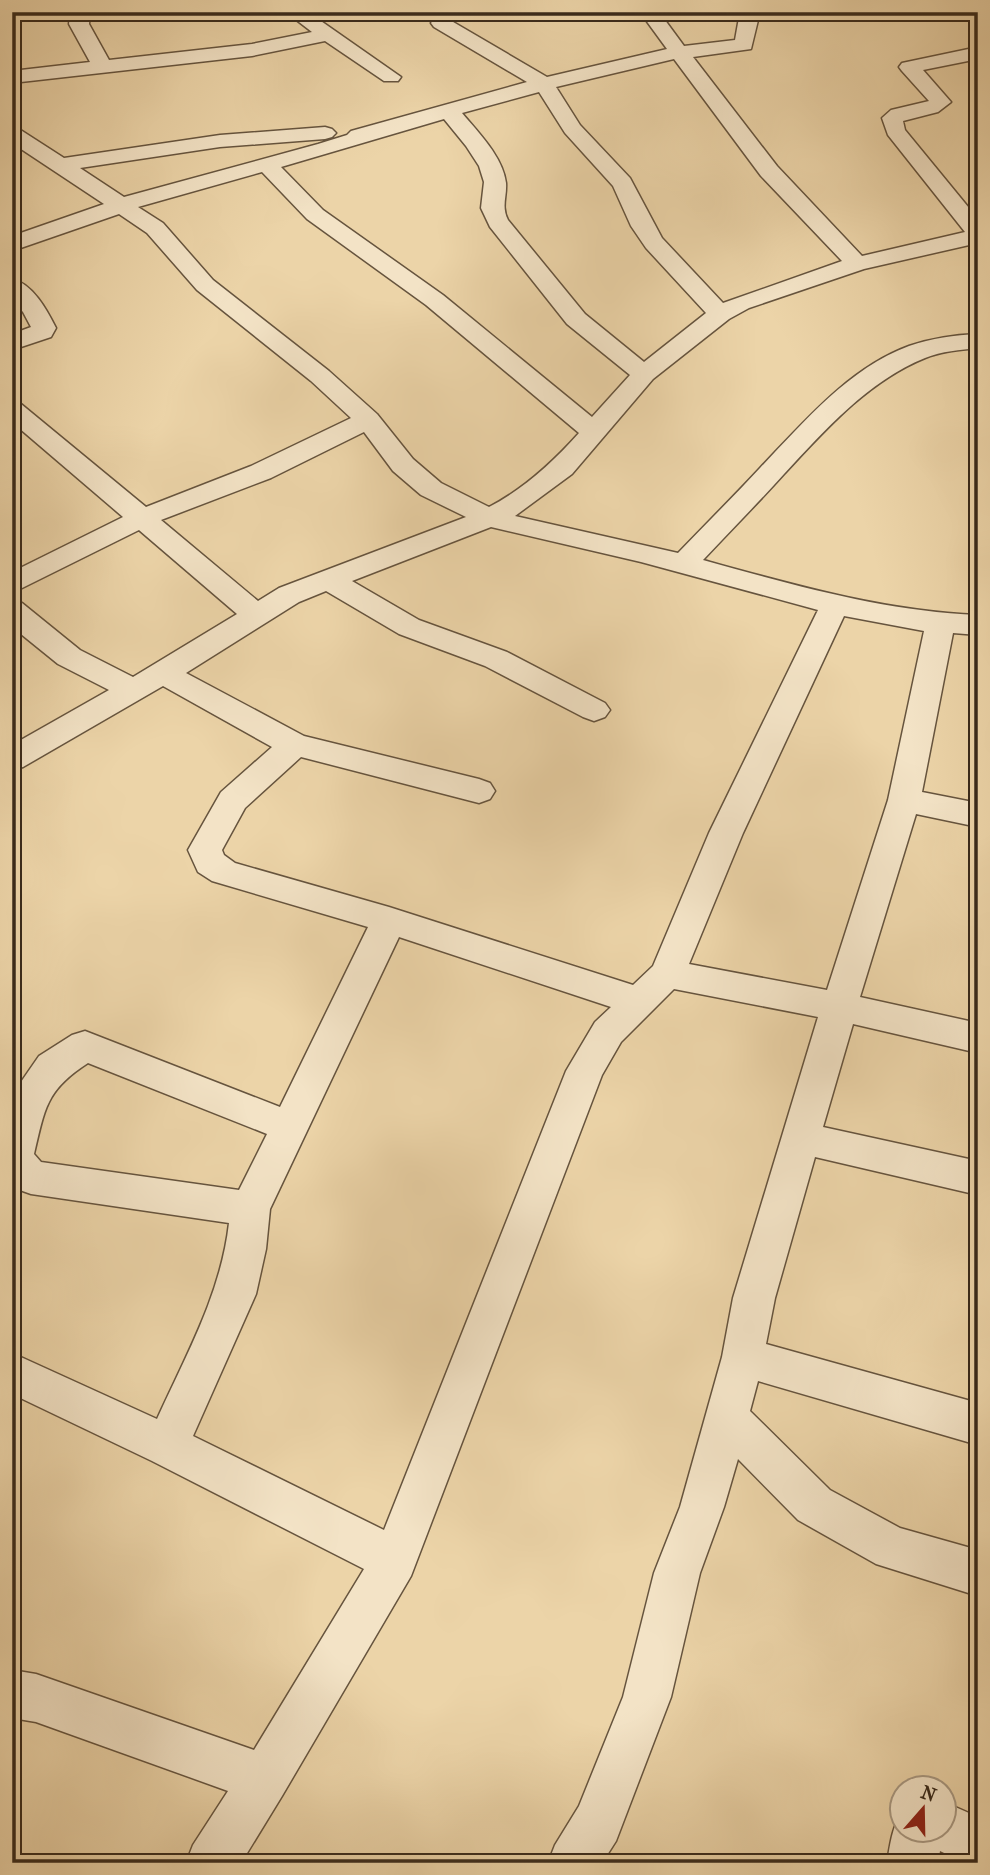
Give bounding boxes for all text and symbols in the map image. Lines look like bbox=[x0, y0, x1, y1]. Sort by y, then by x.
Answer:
north arrow bbox=[888, 1773, 958, 1843]
text: N bbox=[918, 1781, 940, 1807]

